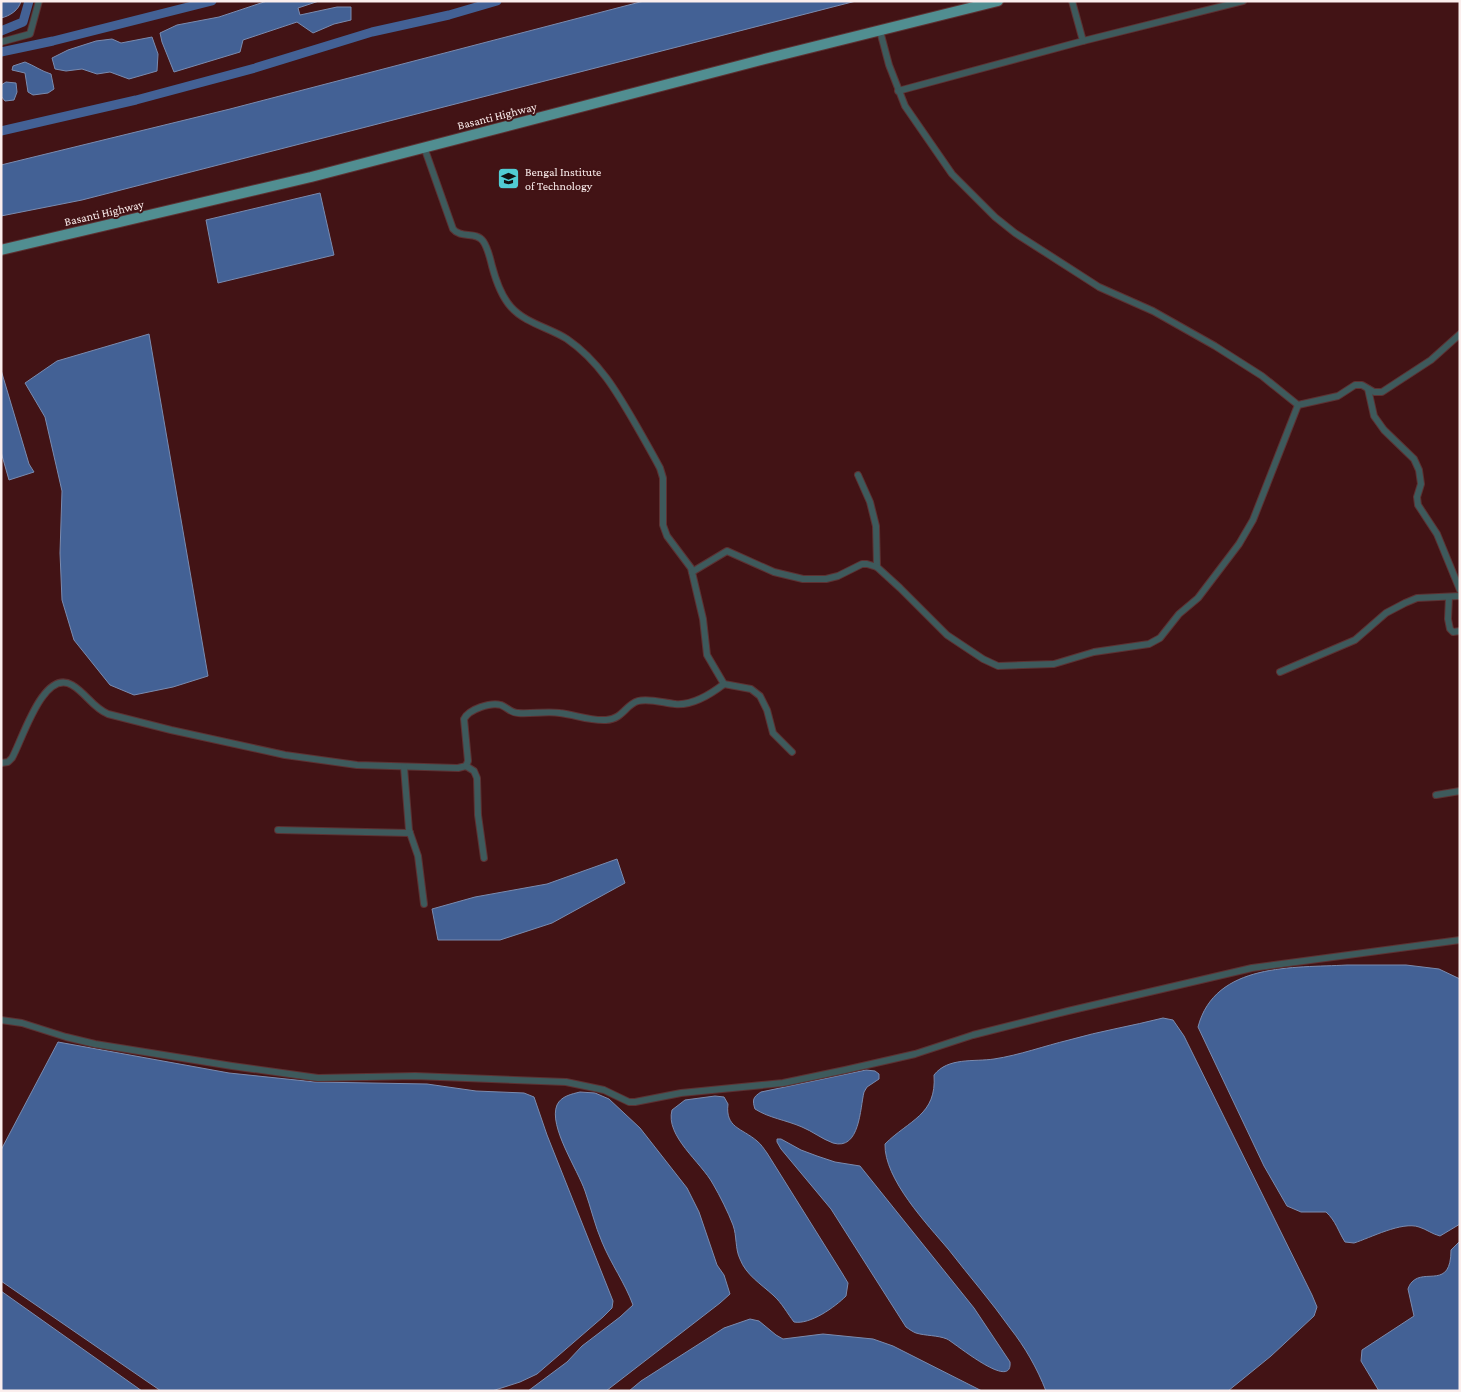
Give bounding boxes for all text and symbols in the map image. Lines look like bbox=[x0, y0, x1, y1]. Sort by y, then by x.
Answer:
street label: Basanti Highway bbox=[456, 99, 539, 133]
place label: Bengal Institute of Technology bbox=[525, 165, 601, 193]
school or university icon: Bengal Institute of Technology bbox=[497, 167, 521, 191]
street label: Basanti Highway bbox=[63, 197, 146, 229]

